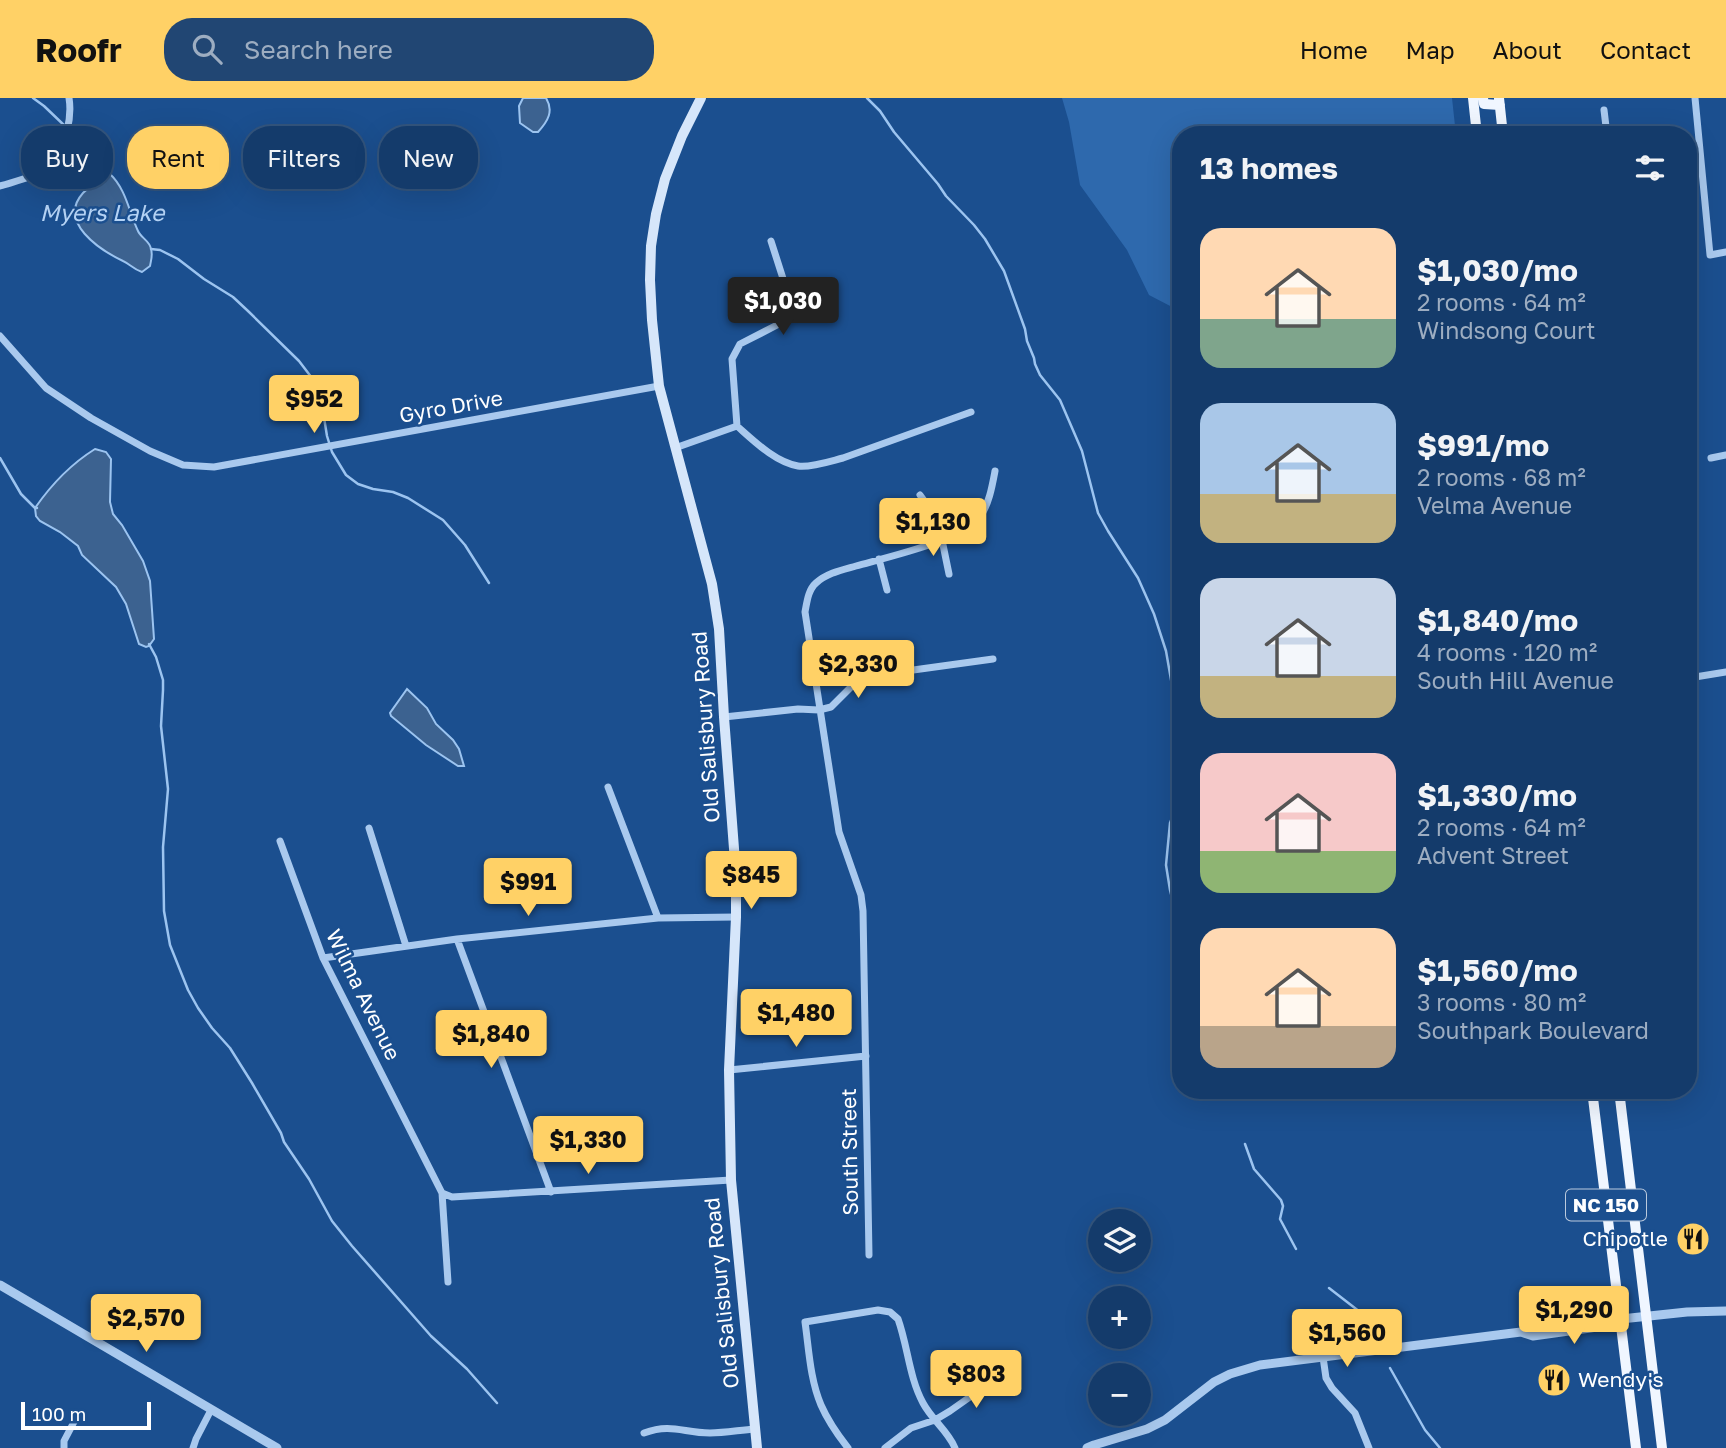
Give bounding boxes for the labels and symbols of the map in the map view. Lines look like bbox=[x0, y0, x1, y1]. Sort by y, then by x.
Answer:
water label: Myers Lake bbox=[40, 198, 166, 226]
pin: $1,030 bbox=[726, 278, 840, 337]
pin: $952 bbox=[273, 376, 355, 435]
street label: Gyro Drive bbox=[397, 384, 505, 428]
pin: $1,130 bbox=[876, 498, 990, 558]
street label: Old Salisbury Road bbox=[685, 630, 725, 824]
pin: $2,330 bbox=[801, 640, 915, 700]
pin: $845 bbox=[710, 852, 792, 911]
pin: $991 bbox=[487, 858, 569, 918]
street label: Wilma Avenue bbox=[321, 925, 407, 1064]
pin: $1,480 bbox=[739, 990, 853, 1049]
pin: $1,840 bbox=[434, 1010, 548, 1070]
street label: South Street bbox=[835, 1088, 863, 1216]
pin: $1,330 bbox=[531, 1116, 645, 1176]
road number: NC 150 bbox=[1566, 1190, 1646, 1220]
street label: Old Salisbury Road bbox=[698, 1196, 744, 1390]
restaurant icon: Chipotle bbox=[1674, 1220, 1712, 1258]
place label: Chipotle bbox=[1583, 1225, 1668, 1251]
pin: $1,290 bbox=[1517, 1286, 1631, 1346]
pin: $2,570 bbox=[89, 1294, 203, 1354]
pin: $1,560 bbox=[1290, 1310, 1404, 1369]
pin: $803 bbox=[935, 1350, 1017, 1410]
restaurant icon: Wendy's bbox=[1535, 1361, 1573, 1399]
place label: Wendy's bbox=[1578, 1366, 1664, 1392]
scale bar bbox=[21, 1399, 150, 1431]

